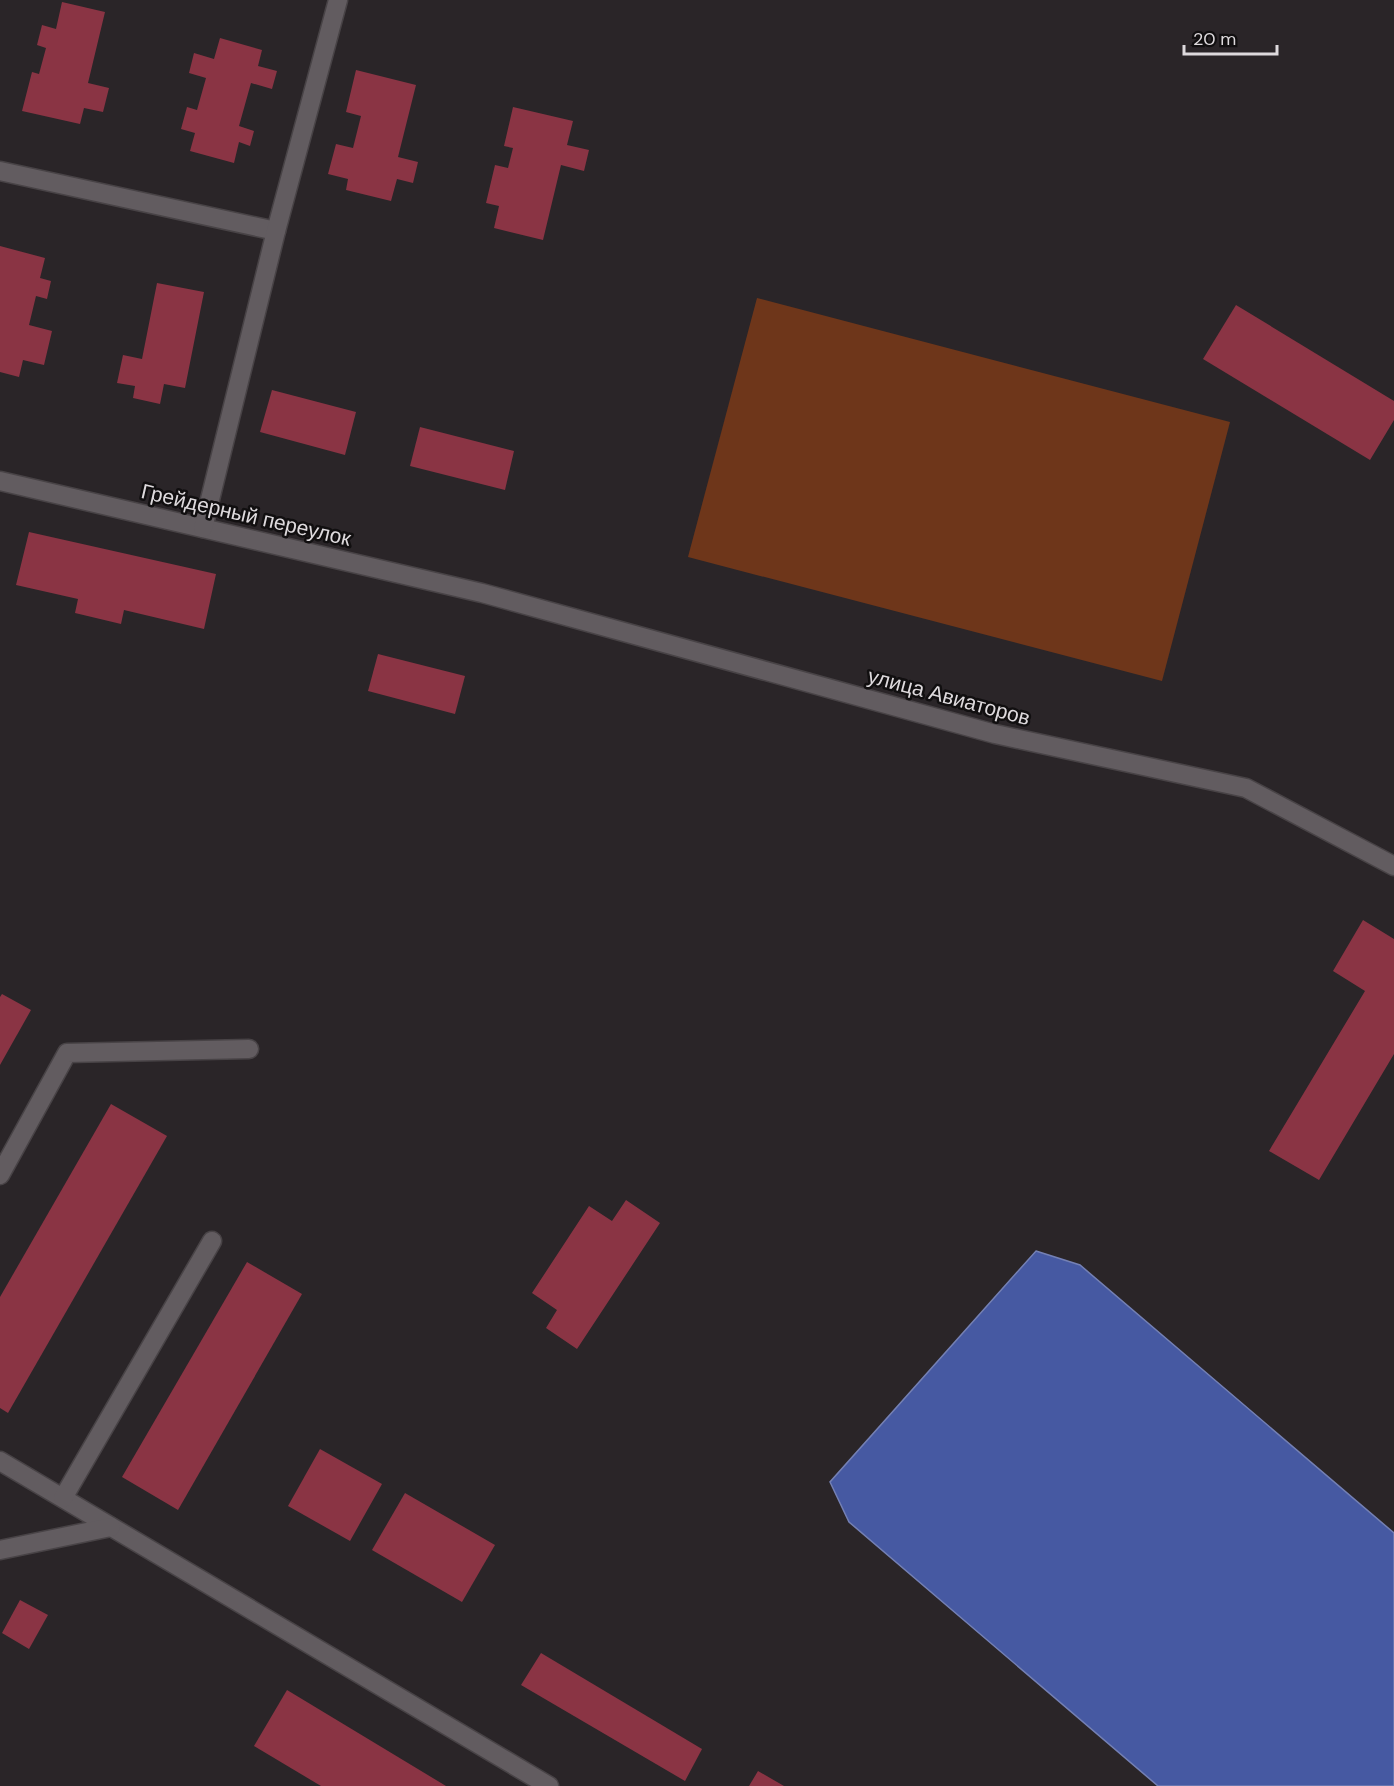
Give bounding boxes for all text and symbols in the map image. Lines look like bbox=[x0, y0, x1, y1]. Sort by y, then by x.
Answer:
scale bar bbox=[1184, 18, 1277, 56]
text: 20 m bbox=[1193, 27, 1236, 51]
street label: Грейдерный переулок bbox=[138, 477, 354, 553]
street label: улица Авиаторов bbox=[865, 662, 1033, 732]

